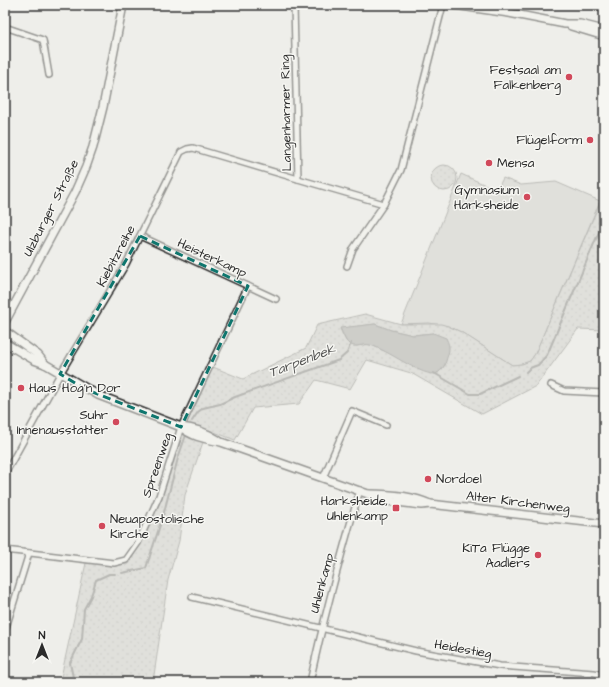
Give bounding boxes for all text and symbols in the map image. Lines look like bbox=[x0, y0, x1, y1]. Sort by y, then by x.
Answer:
street label: Langenharmer Ring bbox=[276, 54, 297, 171]
place label: Festsaal am Falkenberg bbox=[489, 61, 562, 95]
marker: Festsaal am Falkenberg bbox=[564, 72, 574, 82]
place label: Flügelform bbox=[516, 131, 583, 150]
marker: Flügelform bbox=[585, 135, 595, 145]
place label: Mensa bbox=[497, 154, 535, 172]
street label: Ulzburger Straße bbox=[19, 156, 84, 260]
marker: Mensa bbox=[484, 158, 494, 168]
place label: Gymnasium Harksheide bbox=[454, 181, 520, 214]
marker: Gymnasium Harksheide bbox=[522, 192, 532, 202]
street label: Kiebitzreihe bbox=[92, 222, 140, 290]
street label: Heisterkamp bbox=[174, 234, 250, 282]
water label: Tarpenbek bbox=[266, 339, 339, 383]
place label: Haus Hog'n Dor bbox=[29, 379, 120, 398]
marker: Haus Hog'n Dor bbox=[16, 383, 26, 393]
place label: Suhr Innenausstatter bbox=[17, 406, 108, 439]
marker: Suhr Innenausstatter bbox=[111, 417, 121, 427]
street label: Spreenweg bbox=[137, 430, 178, 500]
place label: Nordoel bbox=[436, 470, 482, 488]
marker: Nordoel bbox=[423, 474, 433, 484]
street label: Alter Kirchenweg bbox=[465, 487, 571, 518]
place label: Harksheide, Uhlenkamp bbox=[320, 492, 388, 525]
marker: Harksheide, Uhlenkamp bbox=[391, 503, 401, 513]
place label: Neuapostolische Kirche bbox=[110, 510, 204, 543]
marker: Neuapostolische Kirche bbox=[97, 521, 107, 531]
place label: KiTa Flügge Aadlers bbox=[462, 539, 530, 572]
marker: KiTa Flügge Aadlers bbox=[533, 550, 543, 560]
street label: Uhlenkamp bbox=[305, 551, 339, 615]
north arrow bbox=[22, 625, 62, 665]
text: N bbox=[39, 628, 46, 643]
street label: Heidestieg bbox=[433, 635, 493, 664]

